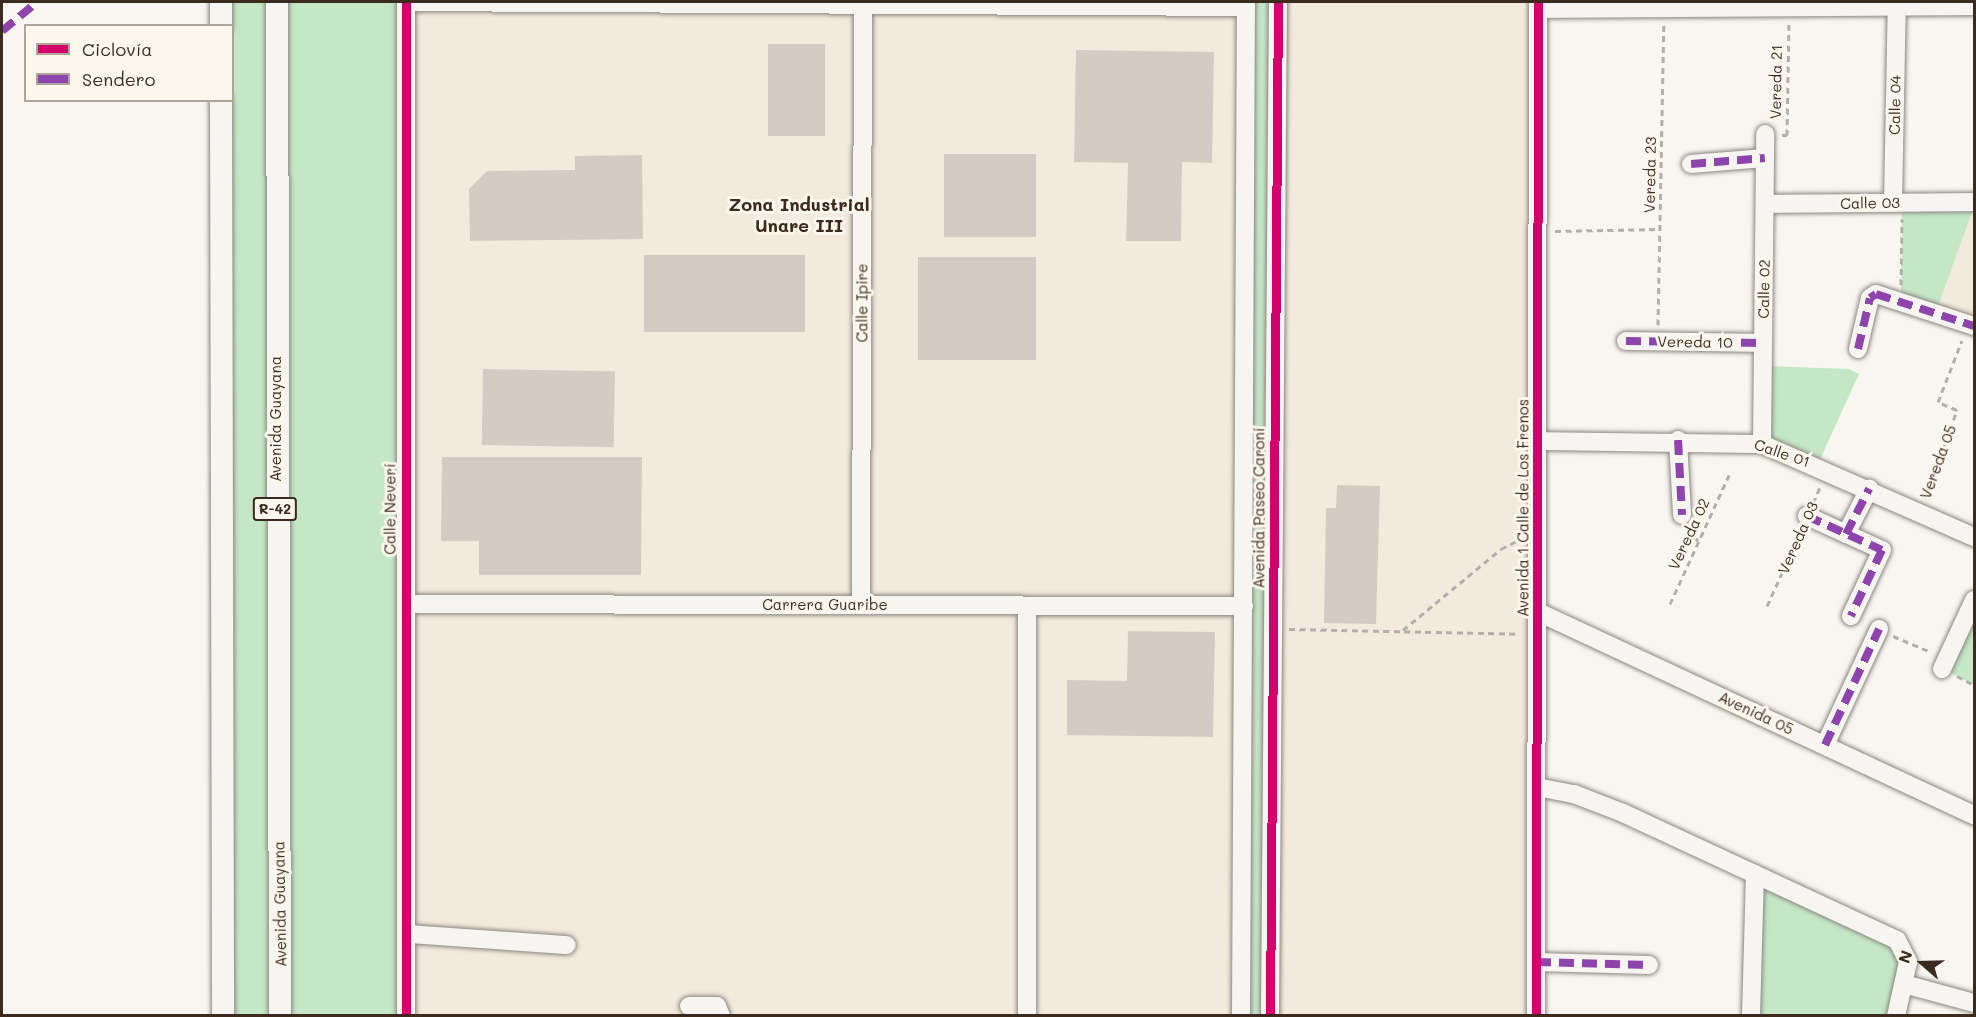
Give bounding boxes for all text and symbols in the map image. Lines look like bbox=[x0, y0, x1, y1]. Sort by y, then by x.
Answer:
legend bbox=[24, 24, 234, 102]
text: Ciclovía bbox=[82, 37, 153, 61]
street label: Vereda 21 bbox=[1766, 45, 1786, 119]
text: Sendero bbox=[82, 67, 156, 91]
street label: Calle 04 bbox=[1885, 75, 1905, 135]
street label: Vereda 23 bbox=[1640, 137, 1660, 213]
street label: Calle 03 bbox=[1840, 193, 1900, 213]
district label: Zona Industrial Unare III bbox=[728, 194, 870, 236]
street label: Calle 02 bbox=[1754, 259, 1774, 319]
street label: Calle Ipire bbox=[853, 264, 871, 342]
street label: Vereda 10 bbox=[1657, 332, 1733, 352]
street label: Avenida Guayana bbox=[267, 356, 285, 482]
street label: Avenida 1 Calle de Los Frenos bbox=[1514, 399, 1532, 617]
street label: Vereda 05 bbox=[1916, 423, 1960, 501]
street label: Avenida Paseo Caroní bbox=[1250, 428, 1268, 588]
street label: Calle 01 bbox=[1752, 435, 1812, 471]
street label: Calle Neverí bbox=[381, 463, 399, 555]
street label: Vereda 02 bbox=[1665, 495, 1713, 573]
road number: R-42 bbox=[252, 498, 298, 520]
street label: Vereda 03 bbox=[1774, 499, 1822, 577]
street label: Carrera Guaribe bbox=[762, 596, 888, 614]
street label: Avenida 05 bbox=[1716, 688, 1796, 738]
street label: Avenida Guayana bbox=[270, 841, 290, 967]
north arrow bbox=[1892, 933, 1952, 993]
text: N bbox=[1893, 947, 1917, 966]

